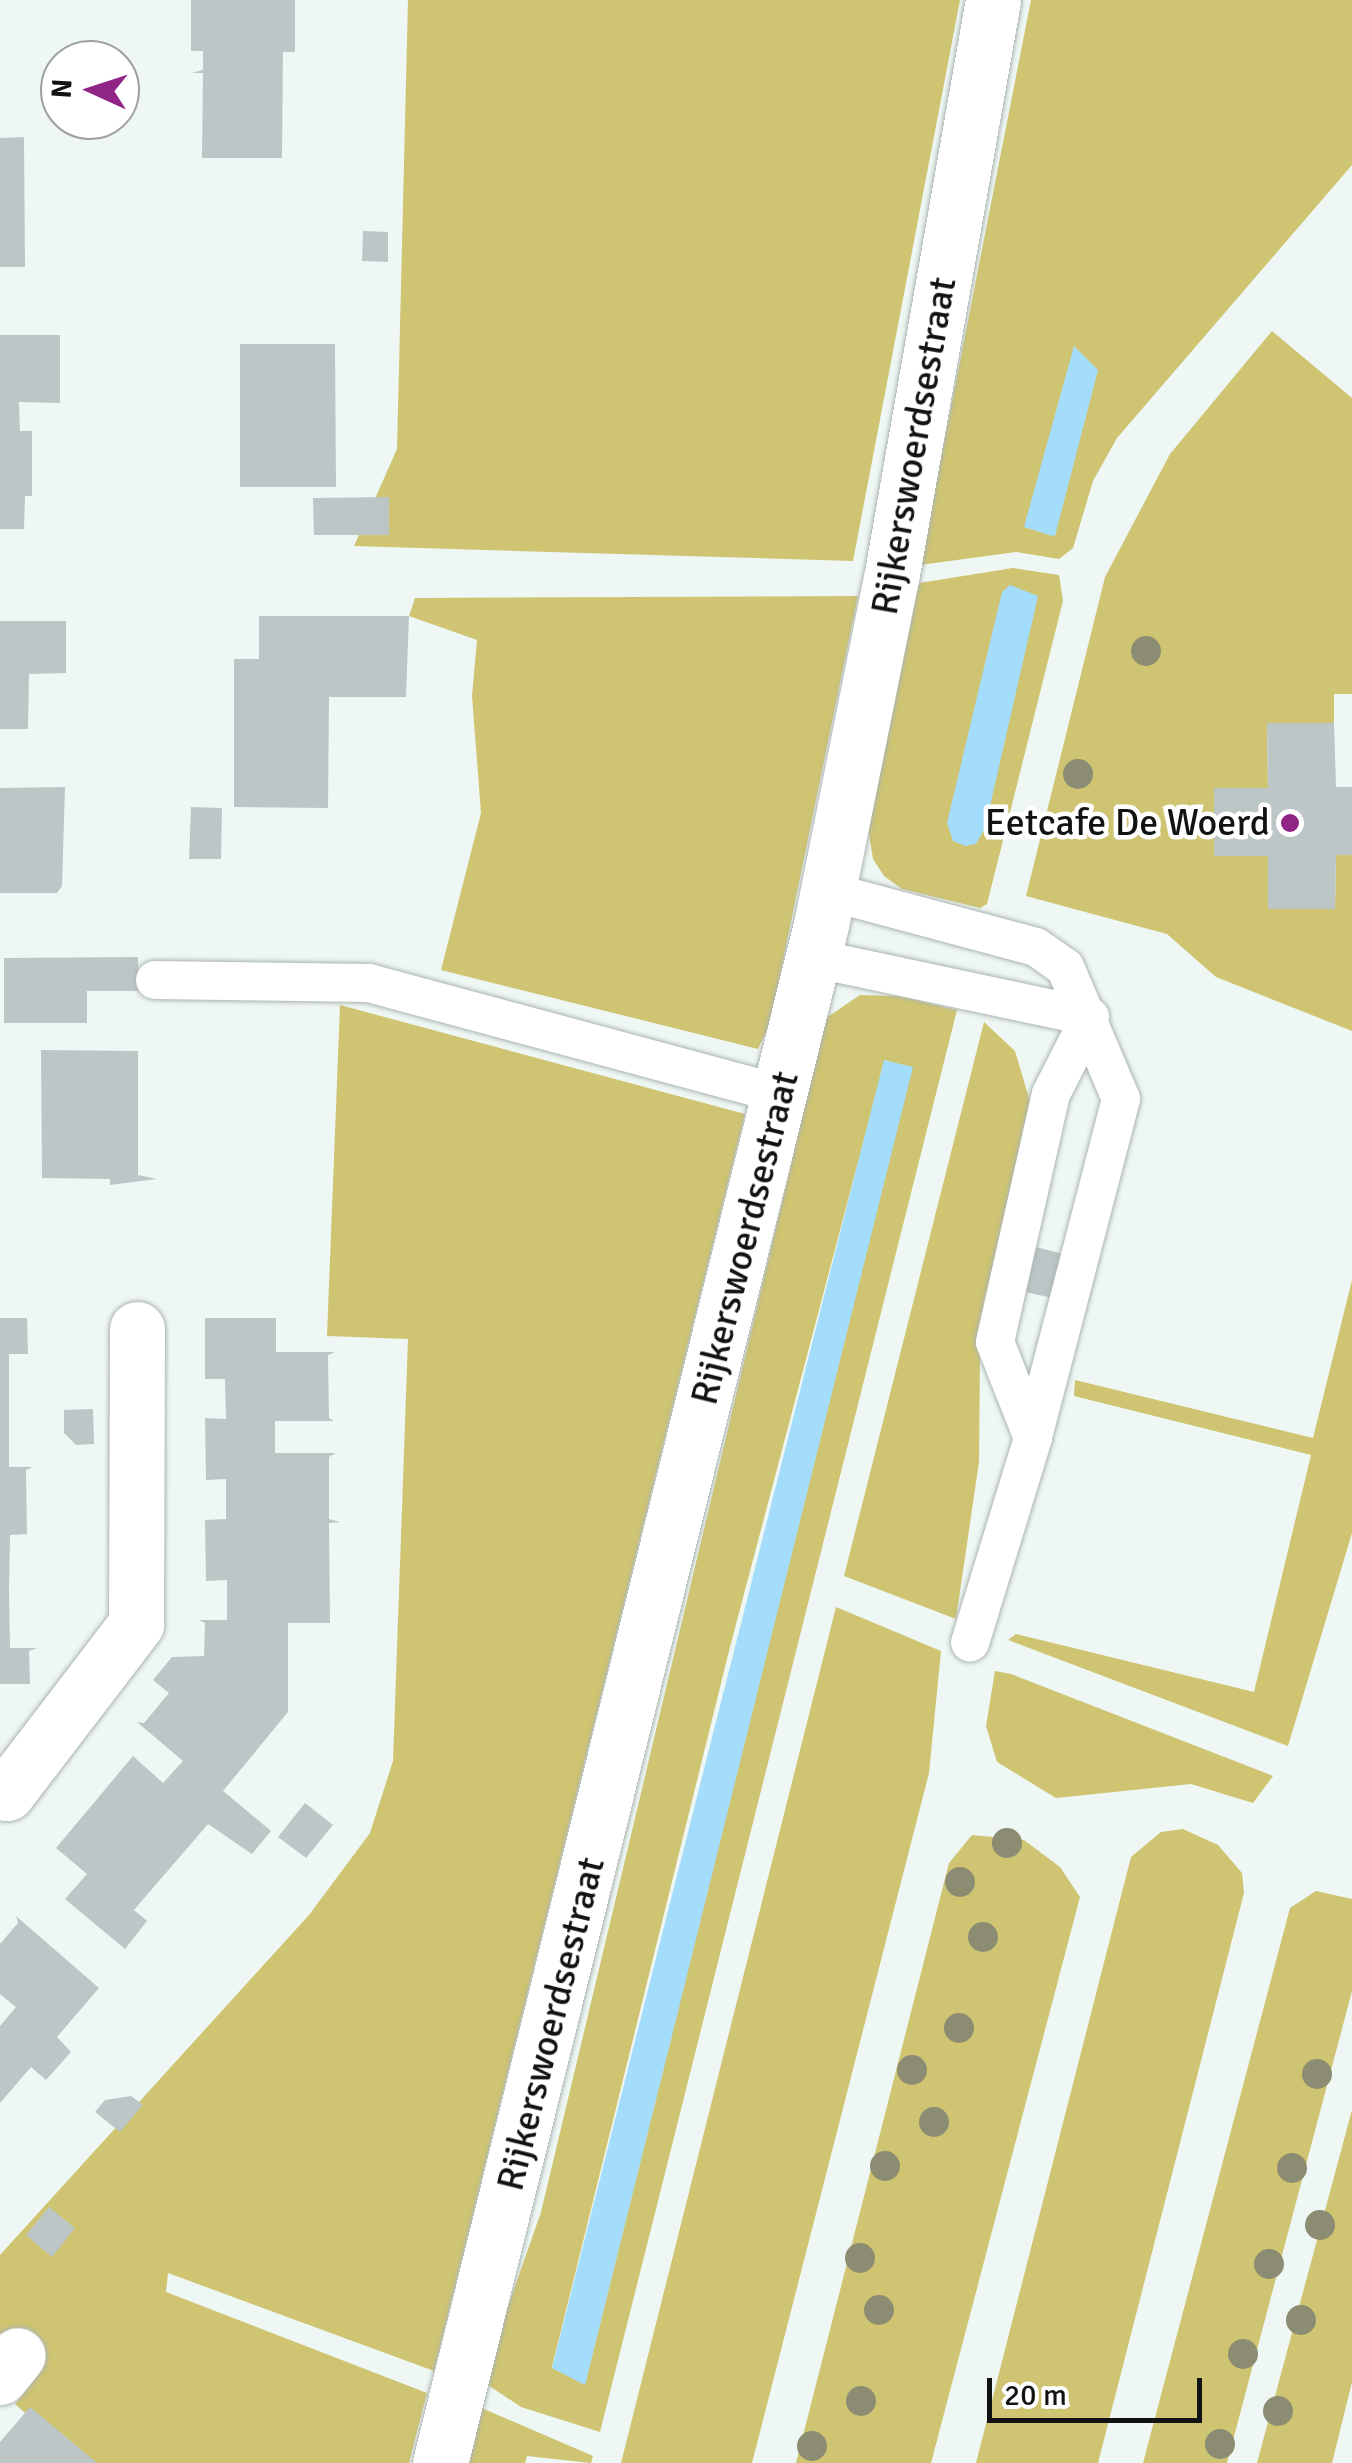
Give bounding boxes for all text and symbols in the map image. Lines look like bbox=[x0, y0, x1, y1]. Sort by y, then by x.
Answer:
north arrow bbox=[40, 40, 140, 140]
text: N bbox=[45, 78, 80, 99]
street label: Rijkerswoerdsestraat bbox=[862, 274, 966, 618]
place label: Eetcafe De Woerd bbox=[985, 800, 1270, 846]
marker: Eetcafe De Woerd bbox=[1279, 812, 1301, 834]
street label: Rijkerswoerdsestraat bbox=[682, 1067, 808, 1409]
street label: Rijkerswoerdsestraat bbox=[488, 1853, 614, 2195]
scale bar bbox=[992, 2358, 1207, 2420]
text: 20 m bbox=[1004, 2377, 1067, 2414]

